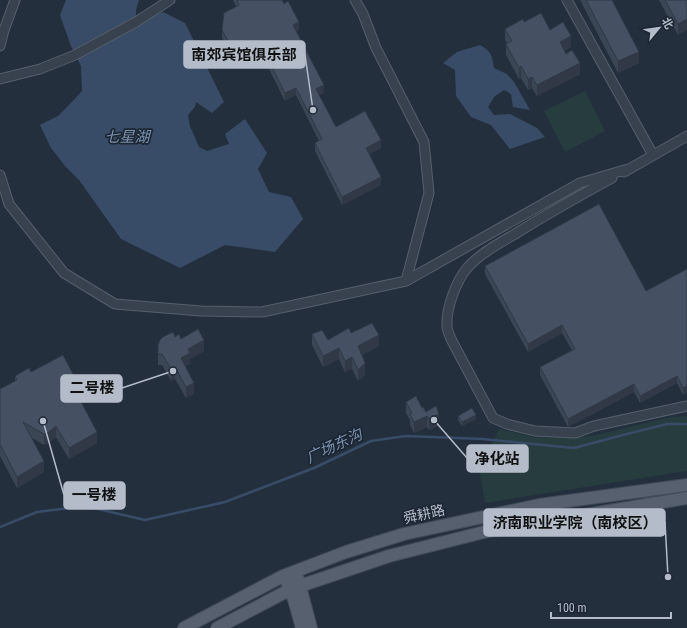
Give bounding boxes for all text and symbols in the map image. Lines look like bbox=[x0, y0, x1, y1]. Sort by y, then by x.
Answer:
north arrow bbox=[639, 8, 679, 48]
text: 北 bbox=[659, 15, 676, 31]
callout: 南郊宾馆俱乐部 bbox=[184, 41, 305, 68]
text: 南郊宾馆俱乐部 bbox=[191, 46, 297, 64]
water label: 七星湖 bbox=[104, 128, 151, 146]
callout: 二号楼 bbox=[61, 375, 122, 402]
text: 二号楼 bbox=[69, 379, 115, 397]
water label: 广场东沟 bbox=[303, 424, 367, 467]
callout: 净化站 bbox=[467, 445, 528, 472]
text: 净化站 bbox=[474, 450, 520, 468]
callout: 一号楼 bbox=[64, 482, 125, 509]
text: 一号楼 bbox=[71, 486, 117, 504]
street label: 舜耕路 bbox=[402, 501, 446, 527]
callout: 济南职业学院（南校区） bbox=[484, 509, 665, 536]
text: 济南职业学院（南校区） bbox=[492, 514, 658, 532]
scale bar bbox=[551, 594, 671, 620]
text: 100 m bbox=[557, 601, 587, 615]

